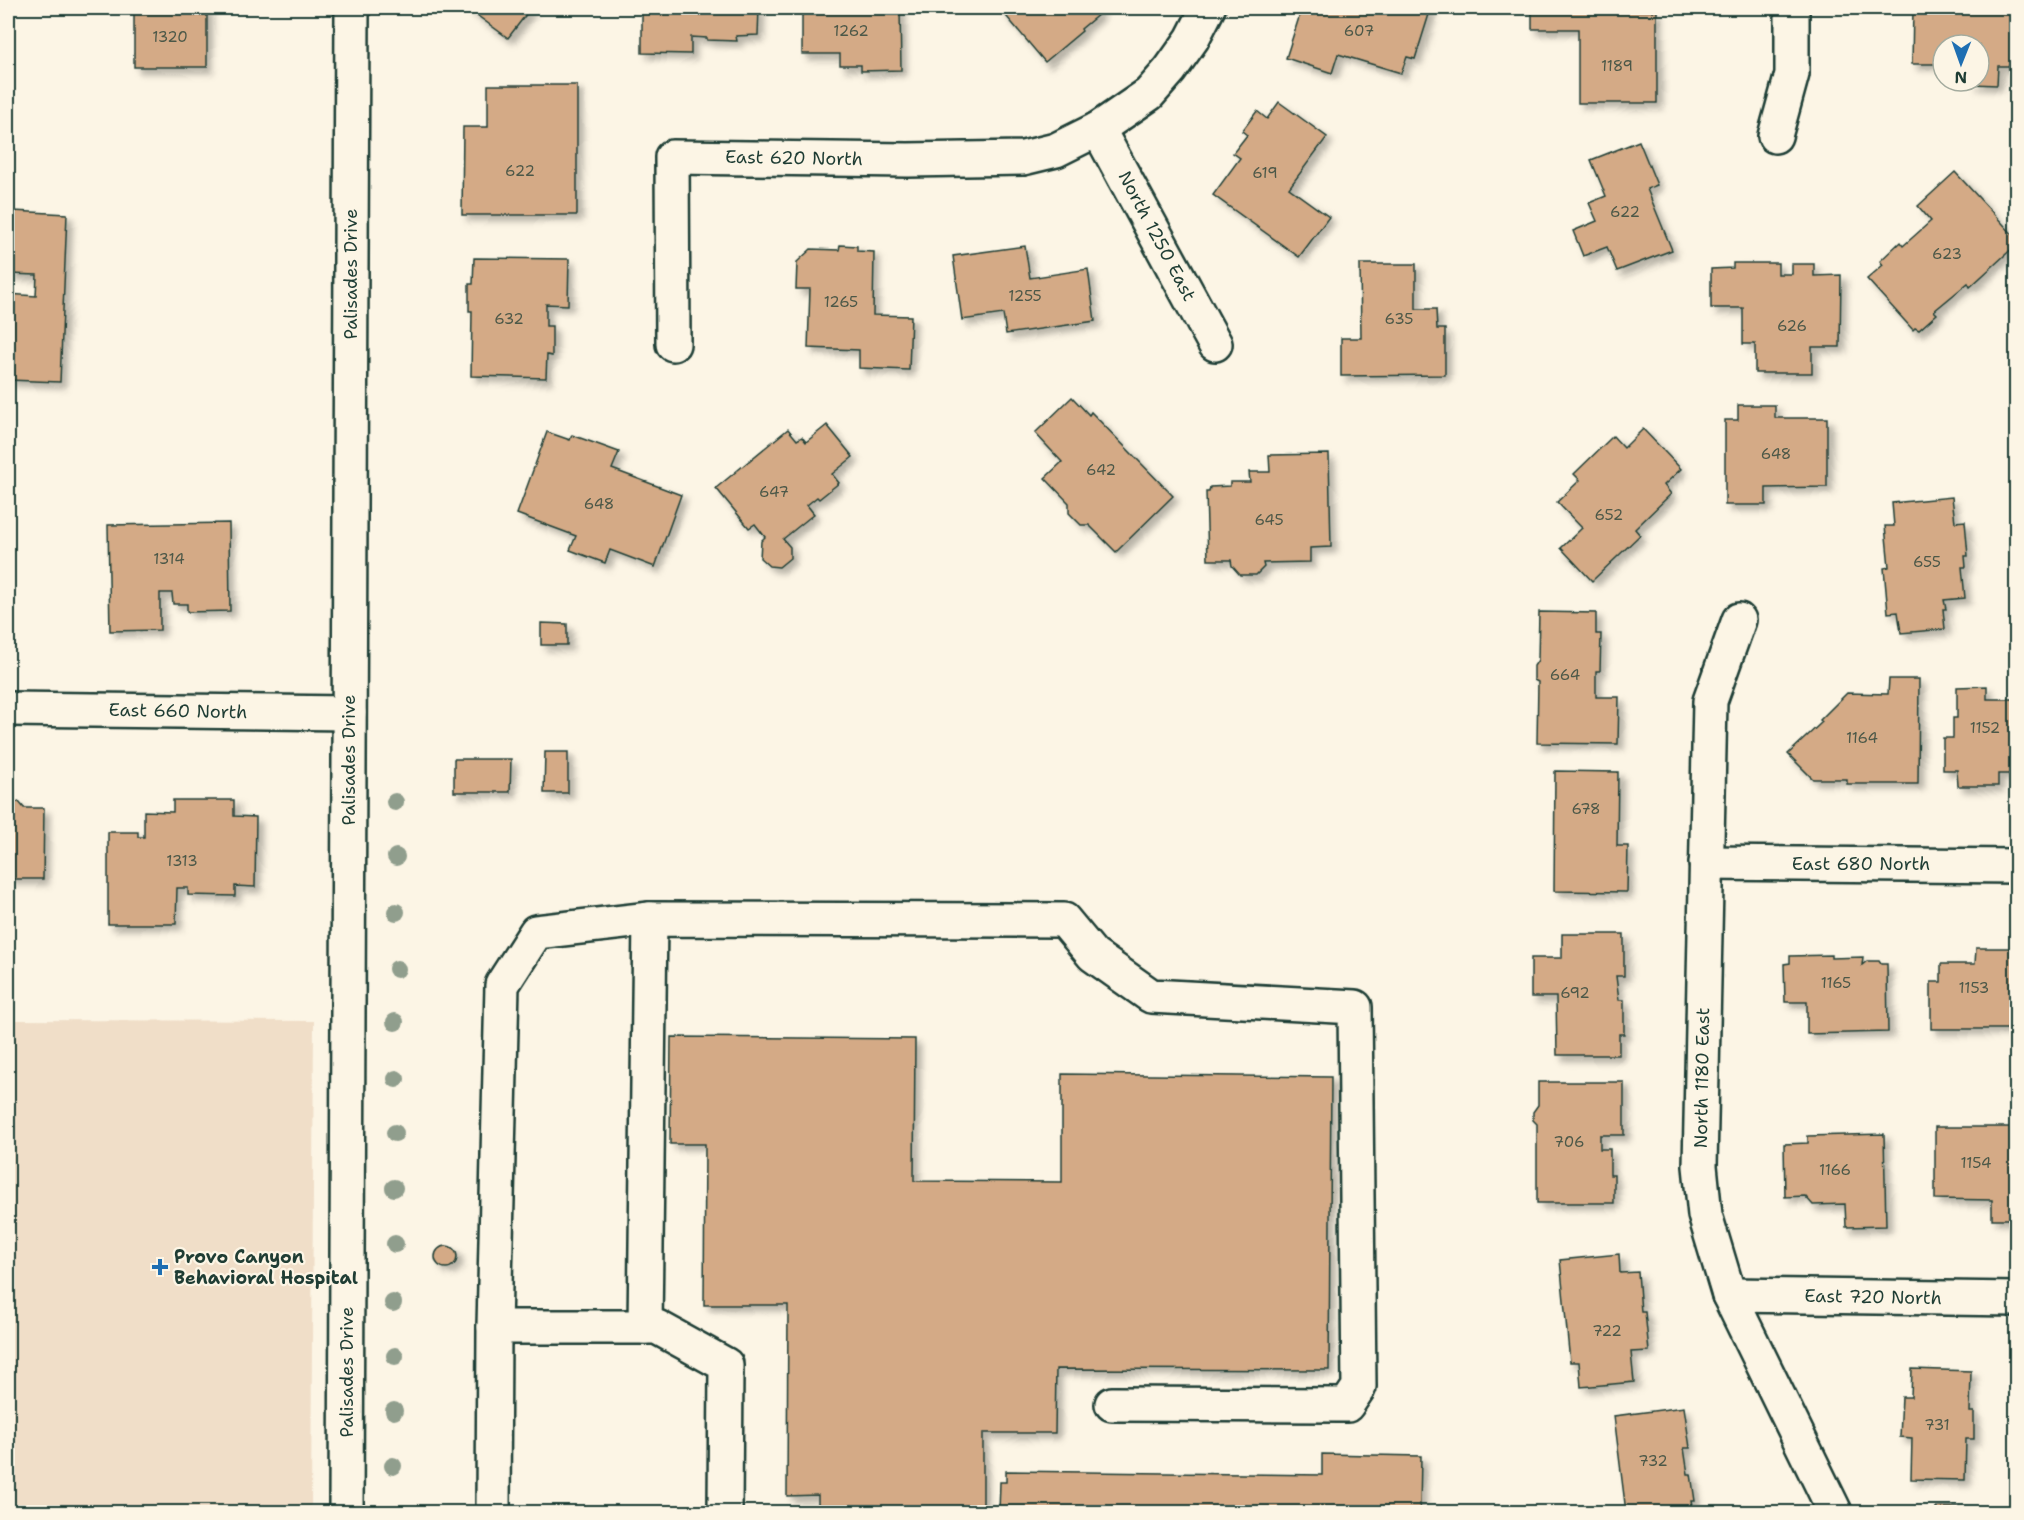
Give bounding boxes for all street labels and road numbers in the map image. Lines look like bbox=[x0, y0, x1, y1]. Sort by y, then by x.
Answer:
street label: East 620 North bbox=[725, 145, 863, 171]
street label: North 1250 East bbox=[1113, 167, 1201, 305]
street label: Palisades Drive bbox=[339, 209, 363, 339]
street label: Palisades Drive bbox=[337, 695, 361, 825]
street label: East 660 North bbox=[108, 698, 248, 724]
street label: East 680 North bbox=[1792, 852, 1930, 876]
street label: North 1180 East bbox=[1689, 1007, 1715, 1149]
street label: East 720 North bbox=[1804, 1284, 1942, 1310]
street label: Palisades Drive bbox=[335, 1307, 359, 1437]

